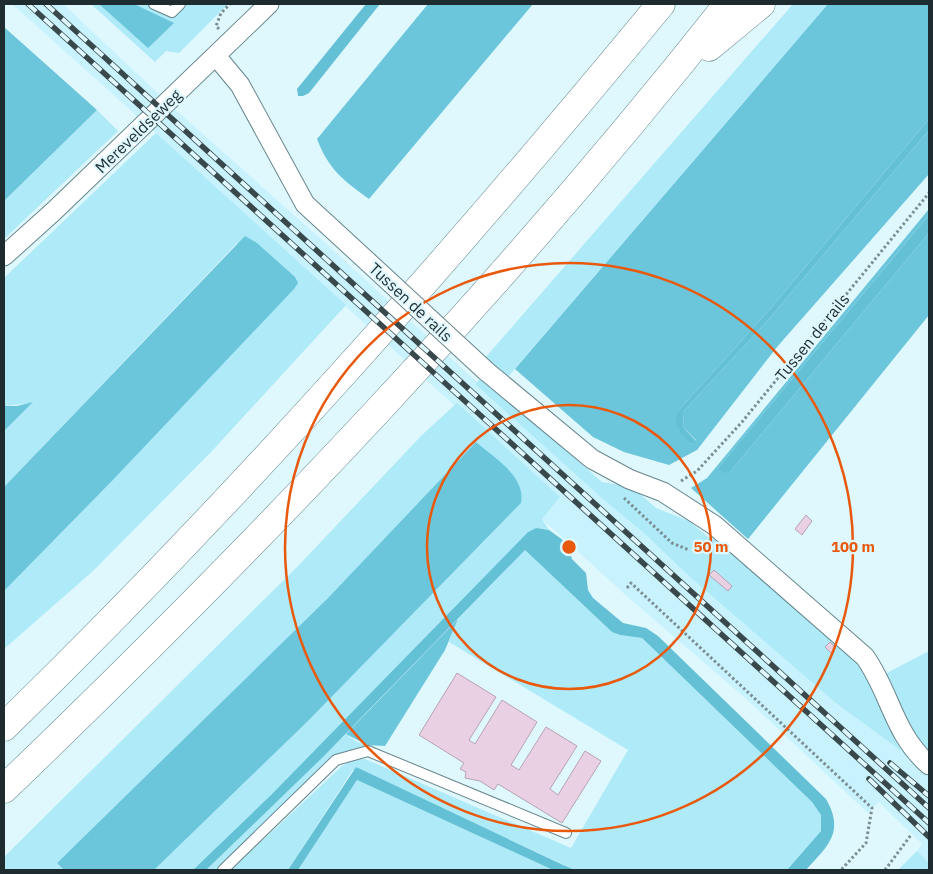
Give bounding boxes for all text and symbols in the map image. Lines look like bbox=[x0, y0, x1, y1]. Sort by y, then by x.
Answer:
street label: Mereveldseweg bbox=[91, 84, 186, 177]
street label: Tussen de rails bbox=[365, 258, 457, 346]
street label: Tussen de rails bbox=[771, 289, 853, 385]
text: 50 m bbox=[694, 537, 728, 556]
text: 100 m bbox=[831, 537, 875, 556]
centre of rings bbox=[560, 538, 578, 556]

